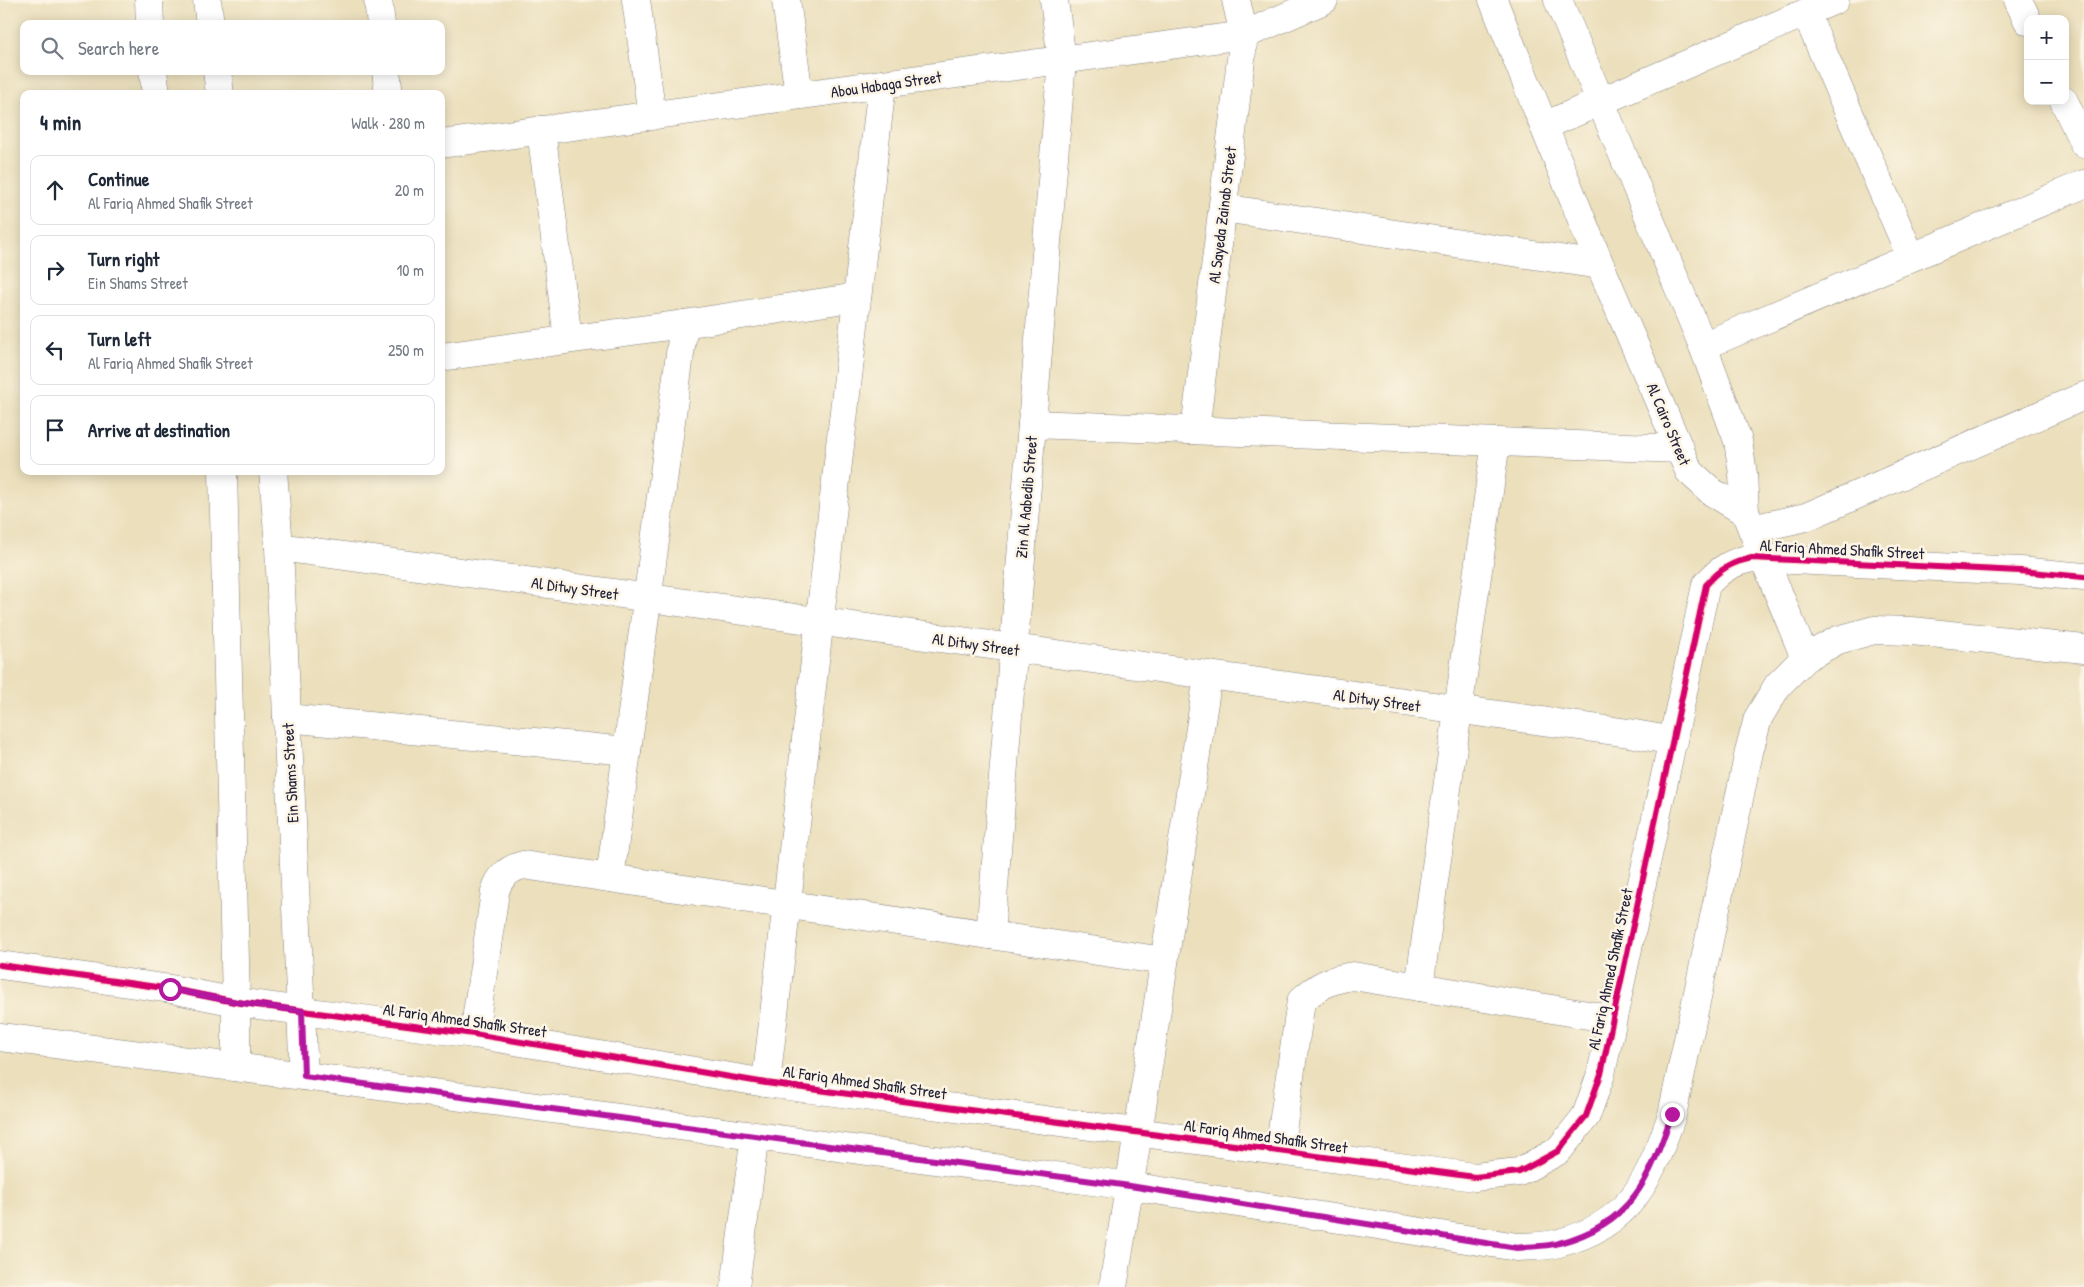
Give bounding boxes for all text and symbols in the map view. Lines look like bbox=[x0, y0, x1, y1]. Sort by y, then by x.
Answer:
map controls bbox=[2024, 15, 2069, 105]
button: + bbox=[2024, 15, 2069, 60]
search box bbox=[20, 20, 445, 75]
icon: search bbox=[38, 34, 66, 62]
text: Search here bbox=[78, 35, 159, 61]
button: − bbox=[2024, 60, 2069, 105]
street label: Abou Habaga Street bbox=[829, 65, 943, 103]
text: 4 min bbox=[40, 108, 81, 137]
text: Walk · 280 m bbox=[351, 112, 425, 134]
street label: Al Sayeda Zainab Street bbox=[1203, 145, 1241, 285]
text: Continue bbox=[88, 166, 149, 192]
icon: ahead bbox=[41, 176, 69, 204]
text: 20 m bbox=[395, 179, 424, 201]
text: Al Fariq Ahmed Shafik Street bbox=[88, 192, 253, 214]
text: Turn right bbox=[88, 246, 159, 272]
icon: right bbox=[41, 256, 69, 284]
text: 10 m bbox=[396, 259, 424, 281]
text: Ein Shams Street bbox=[88, 272, 188, 294]
text: Turn left bbox=[88, 326, 151, 352]
icon: left bbox=[41, 336, 69, 364]
text: 250 m bbox=[388, 339, 424, 361]
text: Al Fariq Ahmed Shafik Street bbox=[88, 352, 253, 374]
street label: Al Cairo Street bbox=[1642, 379, 1696, 469]
icon: arrive bbox=[41, 416, 69, 444]
text: Arrive at destination bbox=[88, 417, 230, 443]
street label: Zin Al Aabedib Street bbox=[1010, 434, 1042, 559]
street label: Al Fariq Ahmed Shafik Street bbox=[1759, 534, 1925, 564]
street label: Al Ditwy Street bbox=[530, 571, 620, 605]
street label: Al Ditwy Street bbox=[931, 627, 1021, 661]
street label: Al Ditwy Street bbox=[1332, 683, 1422, 717]
street label: Ein Shams Street bbox=[276, 722, 304, 823]
street label: Al Fariq Ahmed Shafik Street bbox=[1582, 886, 1638, 1052]
route start bbox=[159, 978, 182, 1001]
street label: Al Fariq Ahmed Shafik Street bbox=[382, 998, 549, 1042]
street label: Al Fariq Ahmed Shafik Street bbox=[782, 1060, 949, 1104]
route end bbox=[1661, 1103, 1684, 1126]
street label: Al Fariq Ahmed Shafik Street bbox=[1183, 1114, 1350, 1158]

